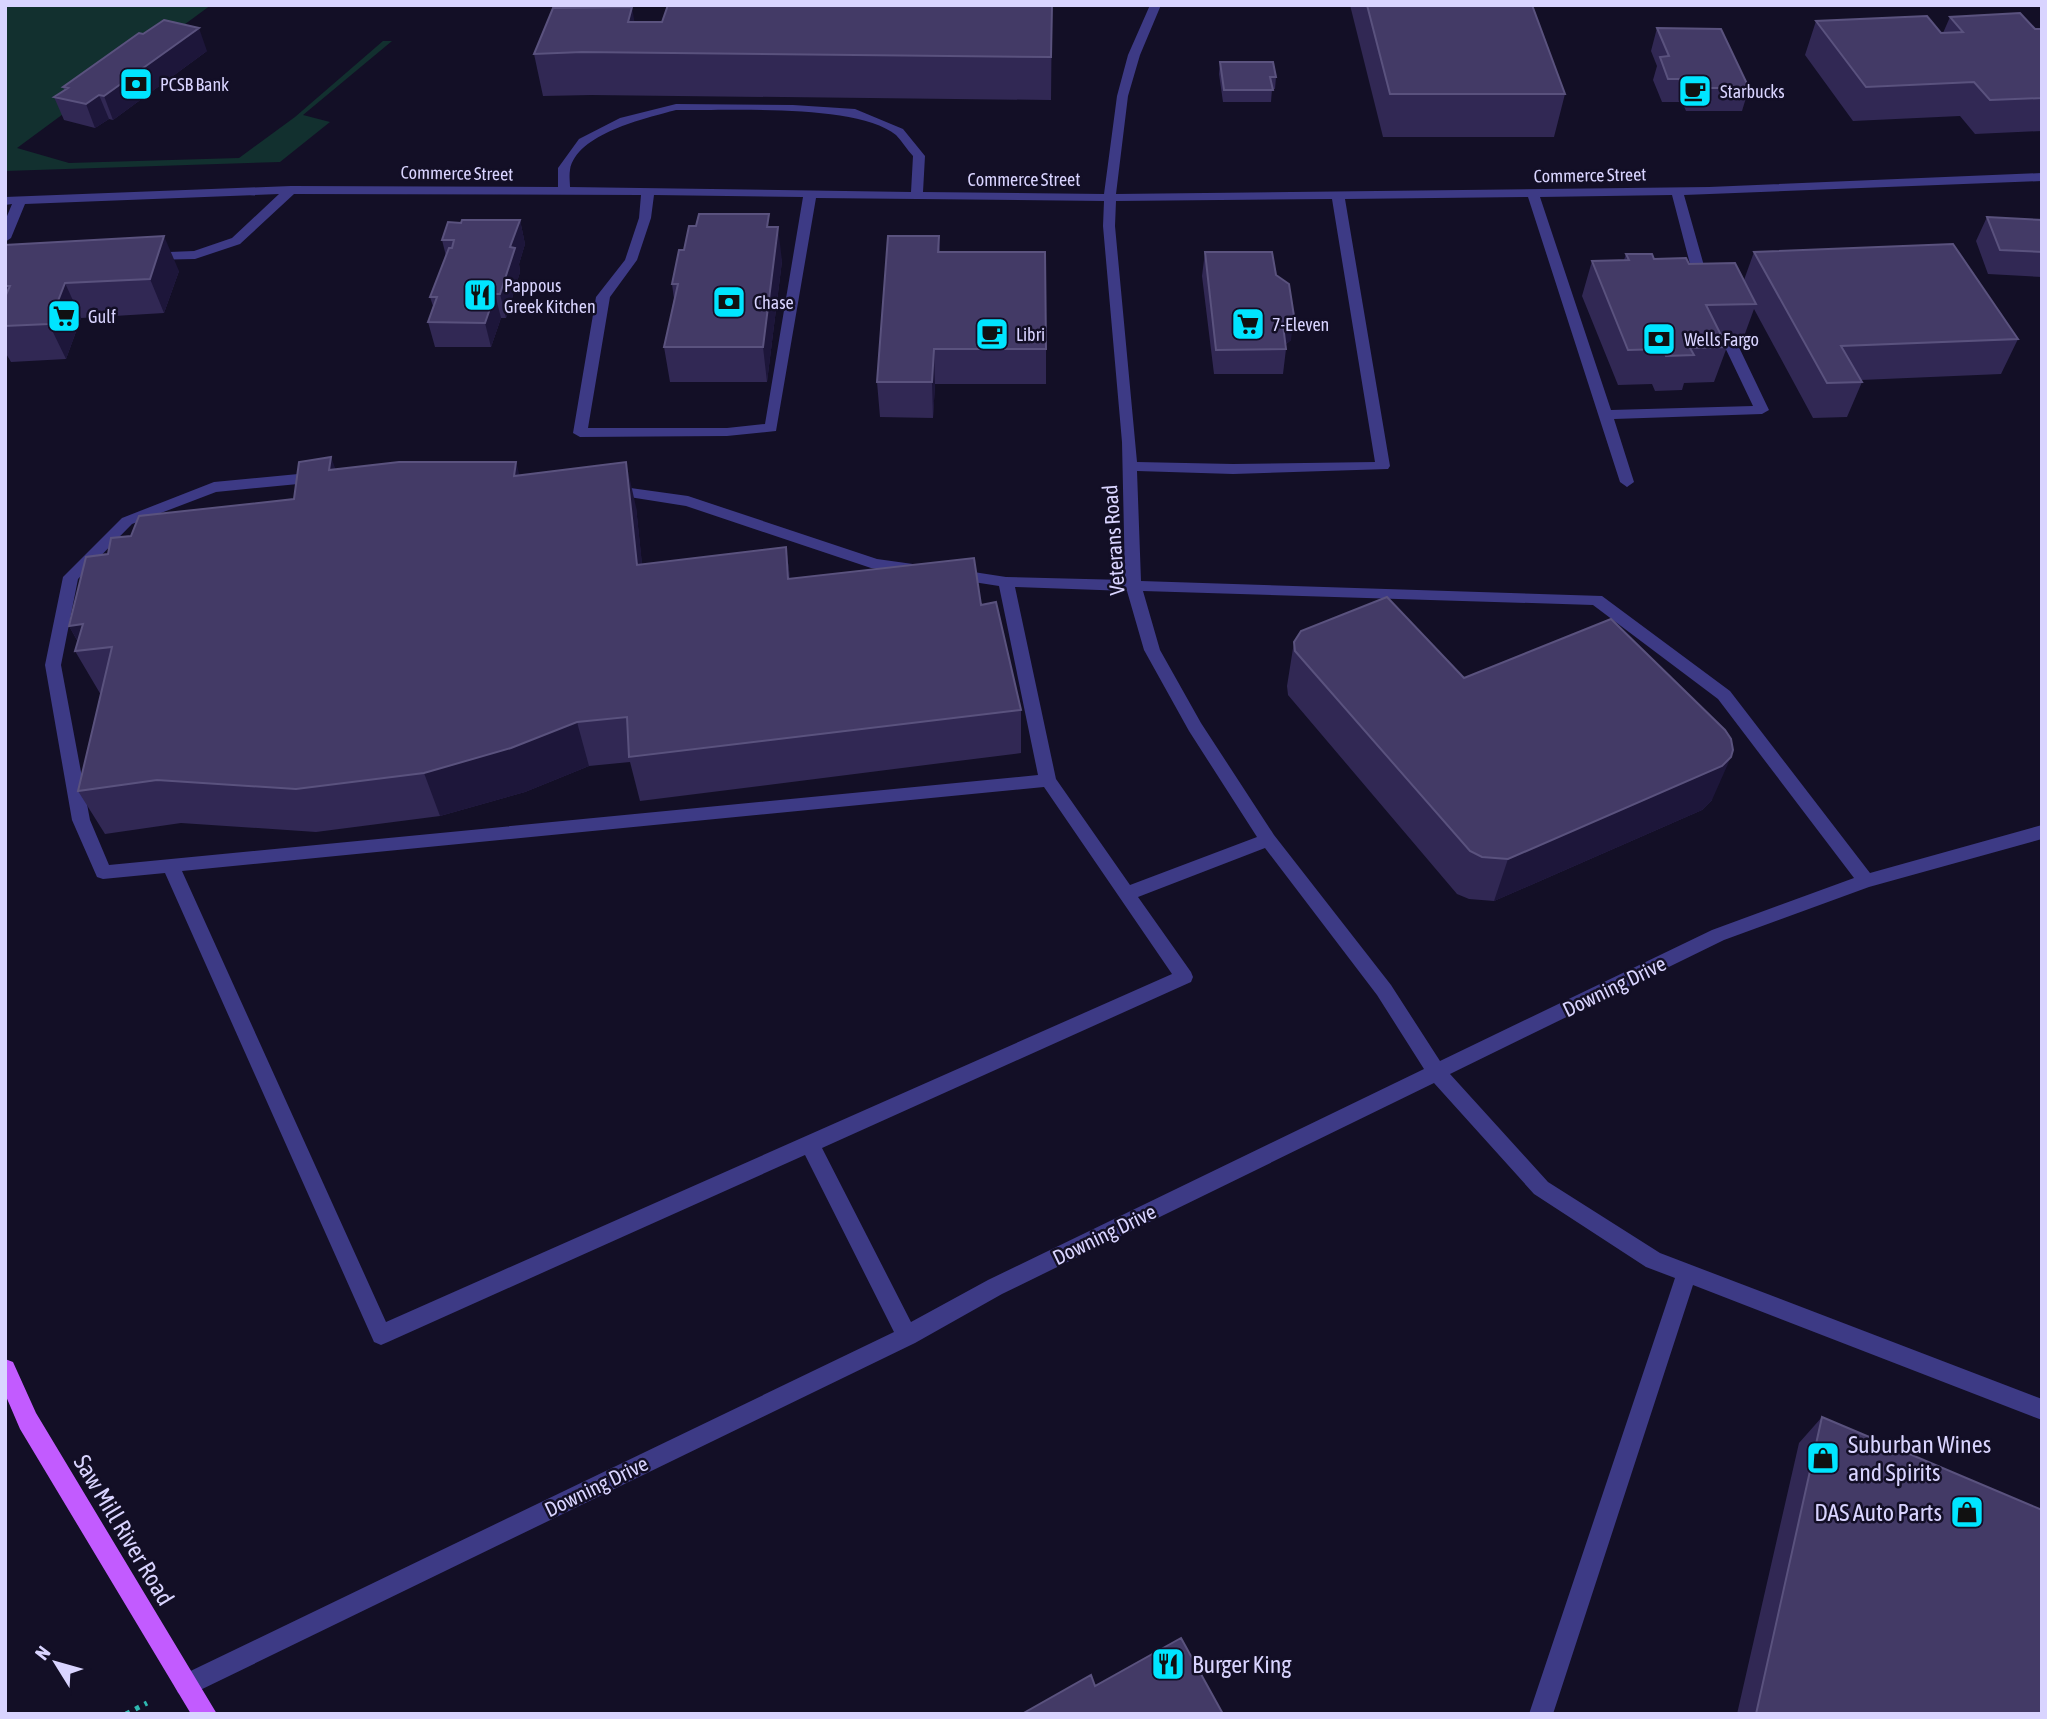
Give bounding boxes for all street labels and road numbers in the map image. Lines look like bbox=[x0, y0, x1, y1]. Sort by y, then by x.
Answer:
street label: Commerce Street bbox=[400, 162, 514, 184]
street label: Commerce Street bbox=[1533, 164, 1647, 186]
street label: Commerce Street bbox=[968, 169, 1080, 190]
street label: Veterans Road bbox=[1097, 484, 1129, 596]
street label: Downing Drive bbox=[1558, 951, 1670, 1021]
street label: Downing Drive bbox=[1048, 1199, 1160, 1269]
street label: Saw Mill River Road bbox=[68, 1450, 180, 1610]
street label: Downing Drive bbox=[540, 1451, 652, 1521]

